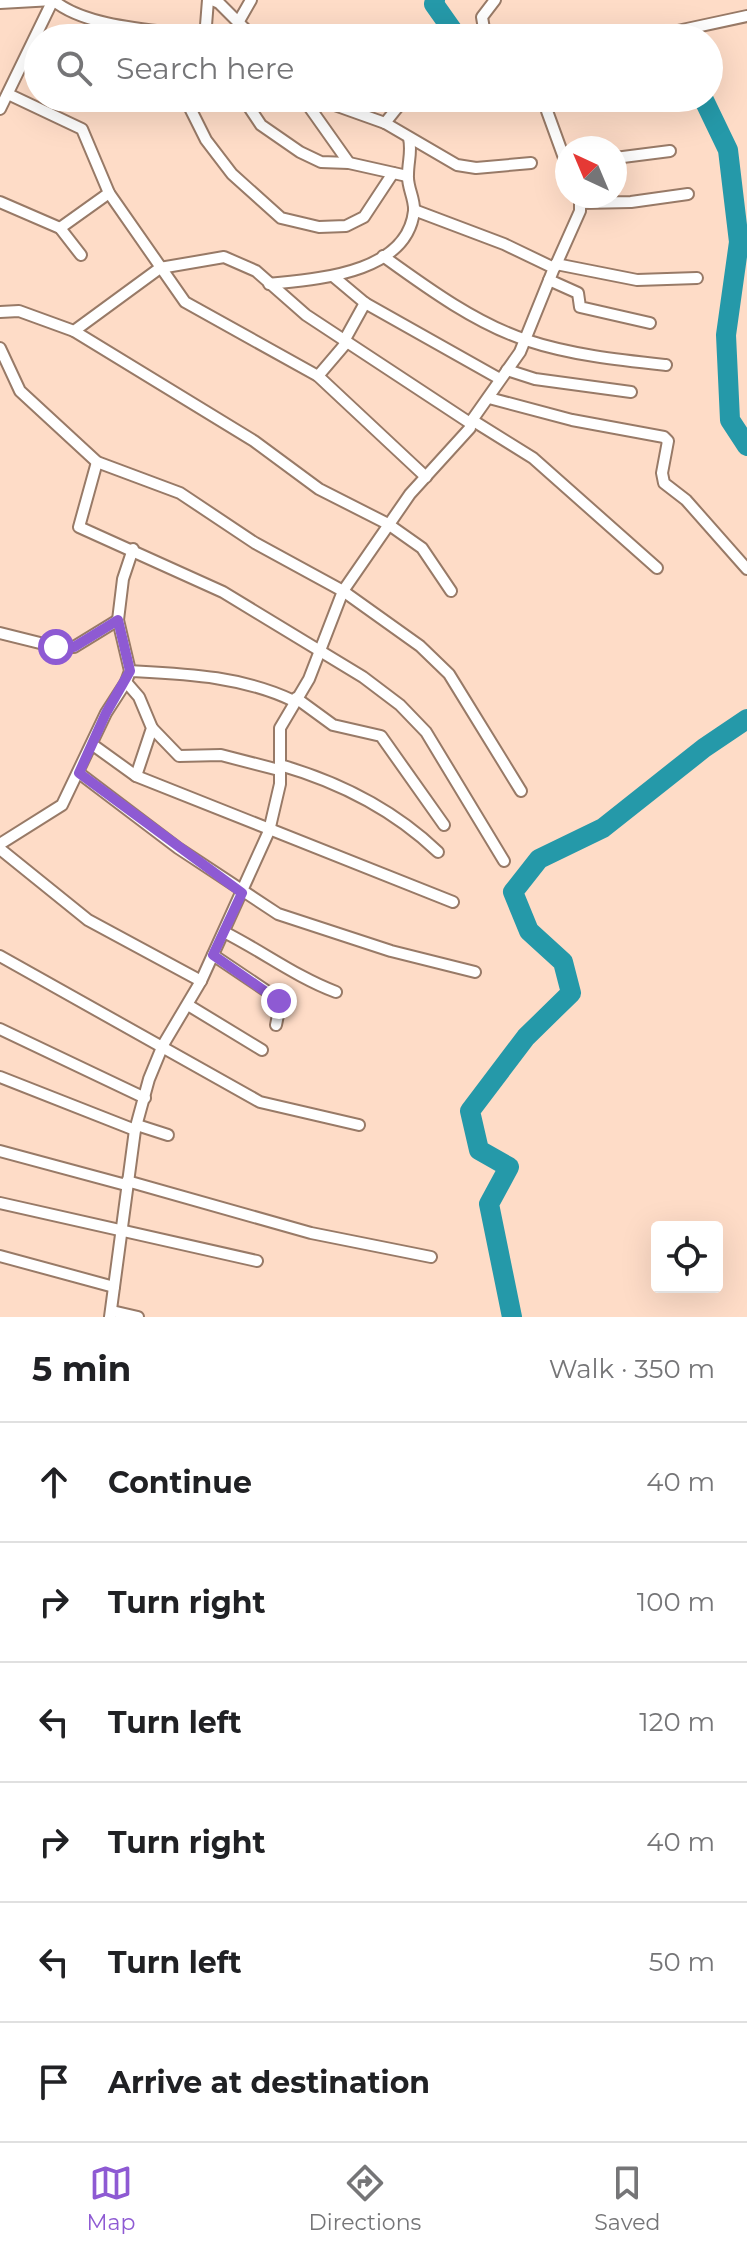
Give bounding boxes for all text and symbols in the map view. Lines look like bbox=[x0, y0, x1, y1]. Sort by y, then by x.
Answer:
search box bbox=[24, 24, 723, 112]
icon: search bbox=[52, 46, 96, 90]
text: Search here bbox=[116, 50, 294, 87]
north arrow bbox=[555, 136, 627, 208]
route start bbox=[38, 629, 74, 665]
route end bbox=[261, 983, 297, 1019]
map controls bbox=[651, 1221, 723, 1293]
button: locate bbox=[651, 1221, 723, 1293]
text: 5 min bbox=[32, 1348, 131, 1390]
text: Walk · 350 m bbox=[549, 1353, 715, 1385]
icon: ahead bbox=[32, 1460, 76, 1504]
text: Continue bbox=[108, 1464, 252, 1501]
text: 40 m bbox=[646, 1466, 715, 1498]
icon: right bbox=[32, 1580, 76, 1624]
text: Turn right bbox=[108, 1584, 265, 1621]
text: 100 m bbox=[637, 1586, 715, 1618]
icon: left bbox=[32, 1700, 76, 1744]
text: Turn left bbox=[108, 1704, 241, 1741]
text: 120 m bbox=[639, 1706, 715, 1738]
icon: right bbox=[32, 1820, 76, 1864]
text: Turn right bbox=[108, 1824, 265, 1861]
text: 40 m bbox=[646, 1826, 715, 1858]
icon: left bbox=[32, 1940, 76, 1984]
text: Turn left bbox=[108, 1944, 241, 1981]
text: 50 m bbox=[649, 1946, 715, 1978]
icon: arrive bbox=[32, 2060, 76, 2104]
text: Arrive at destination bbox=[108, 2064, 430, 2101]
tab: Map bbox=[87, 2161, 135, 2236]
tab: Directions bbox=[309, 2161, 421, 2236]
tab: Saved bbox=[594, 2161, 660, 2236]

